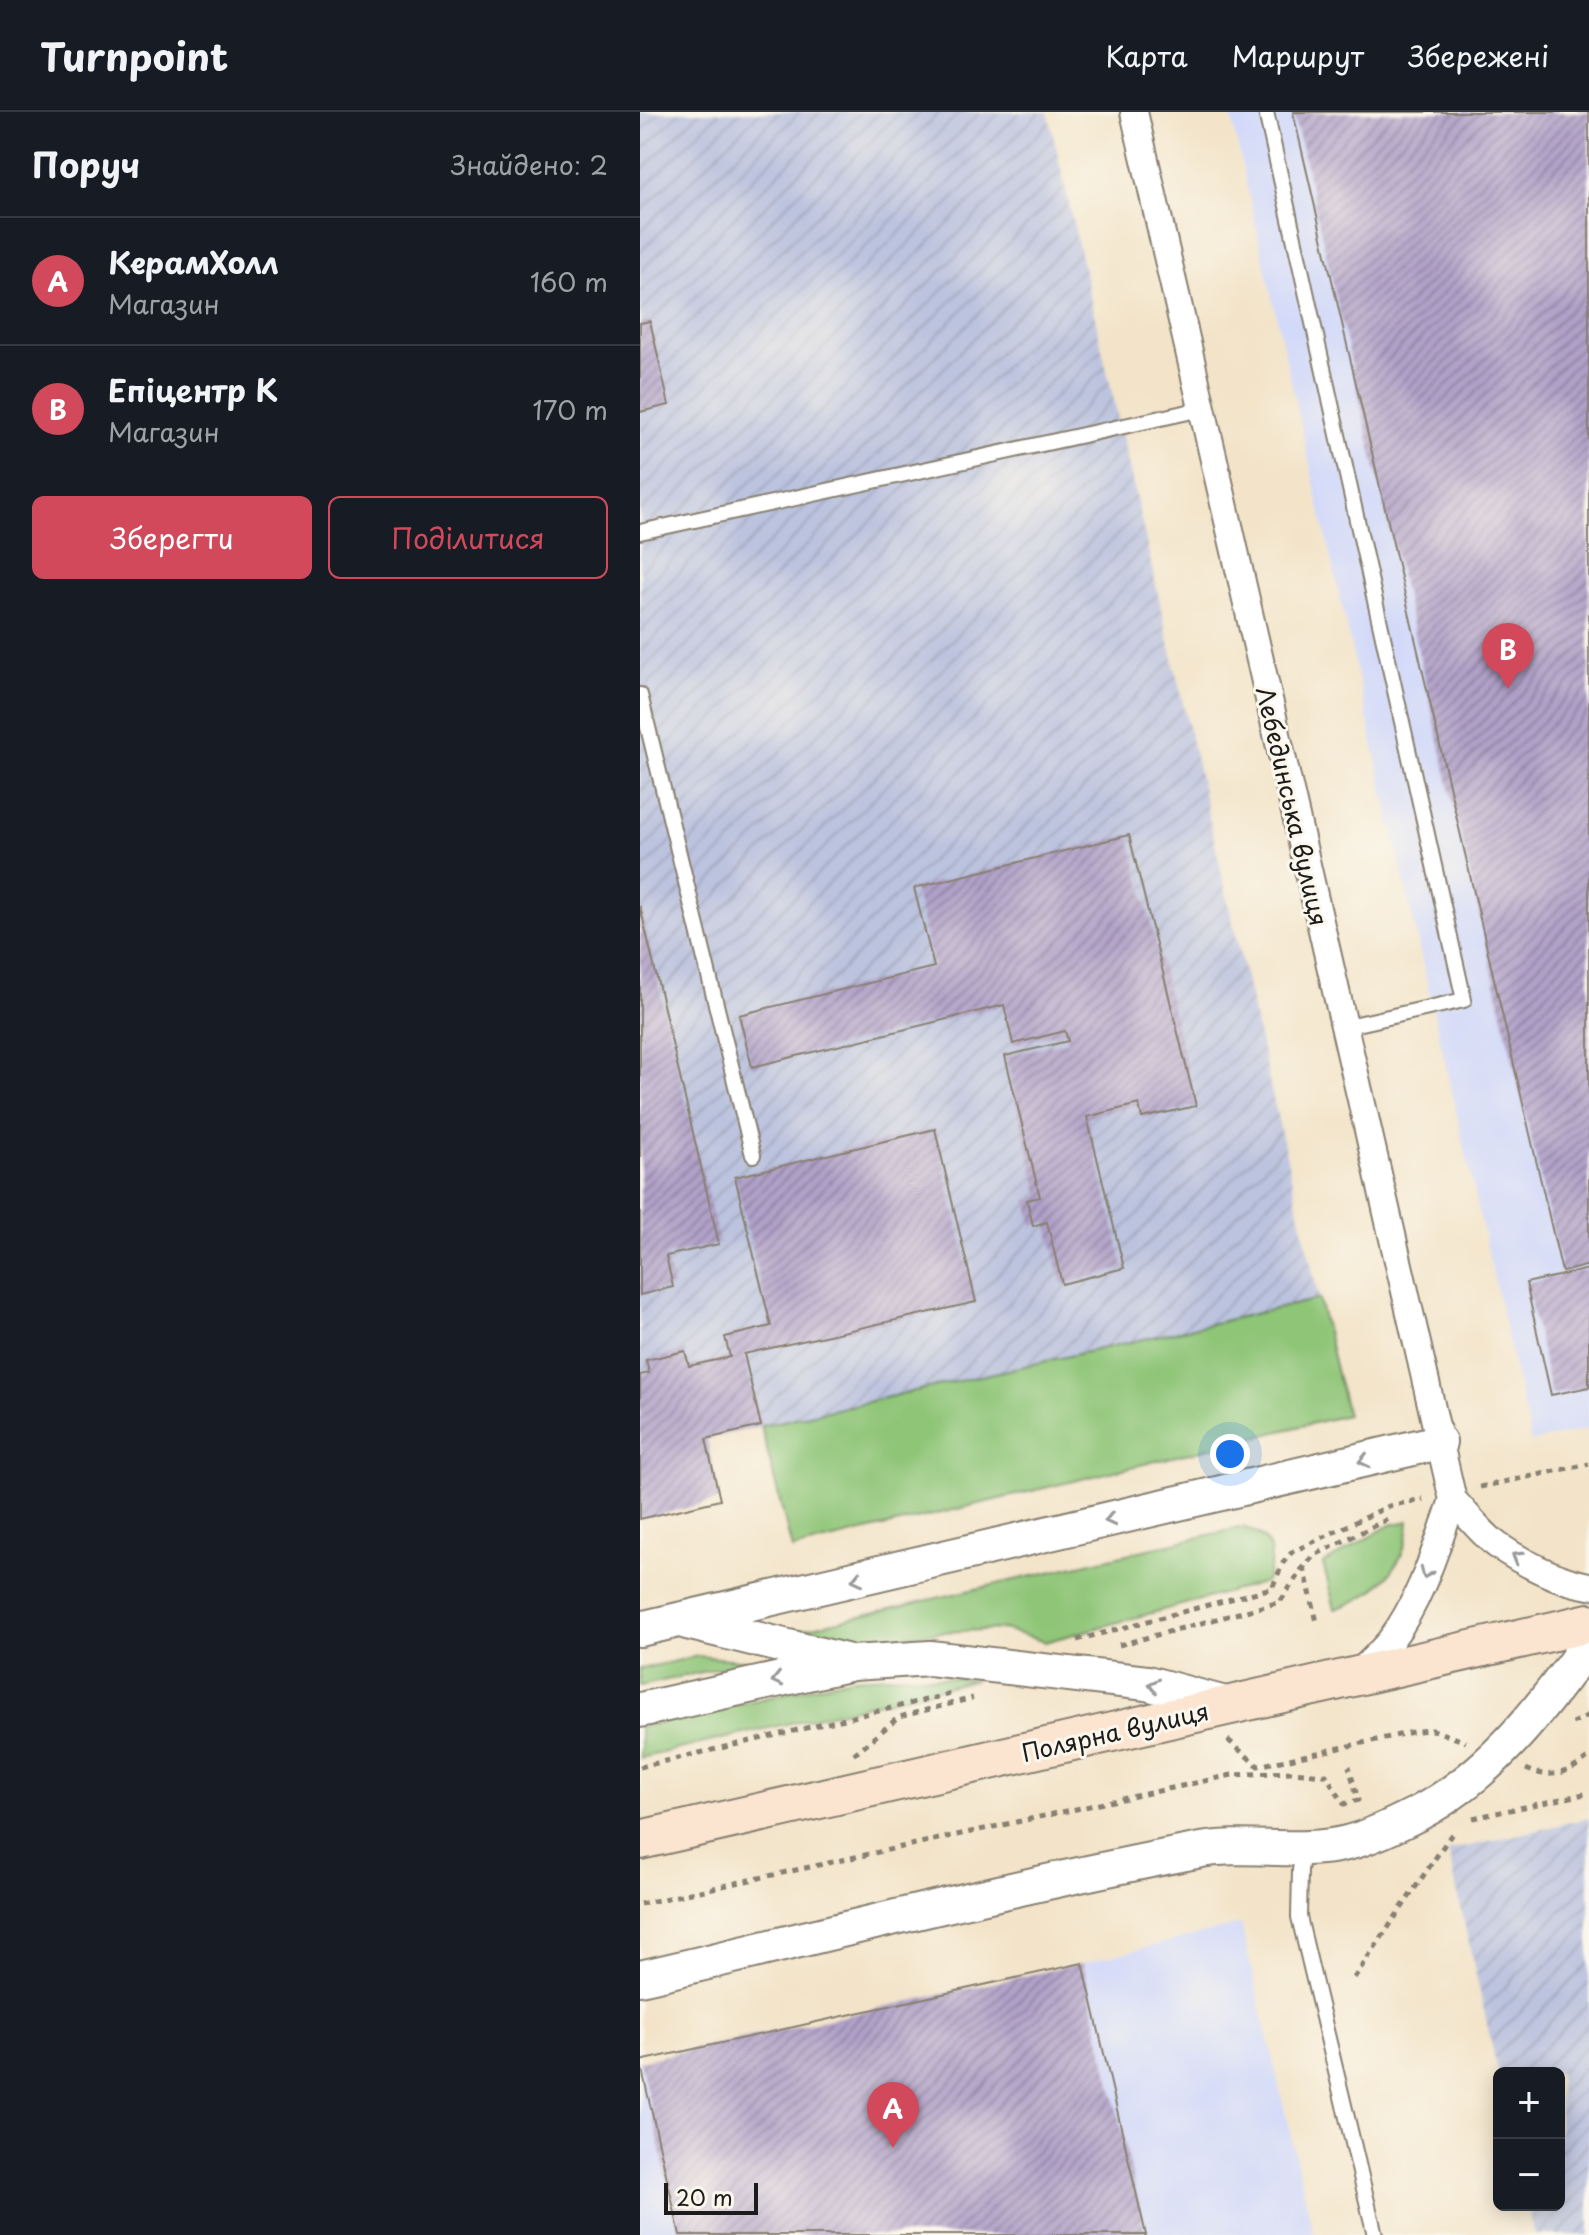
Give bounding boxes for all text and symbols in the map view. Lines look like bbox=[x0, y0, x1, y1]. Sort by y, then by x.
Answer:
text: Turnpoint bbox=[40, 27, 228, 84]
text: Карта bbox=[1105, 34, 1188, 77]
text: Маршрут bbox=[1232, 34, 1364, 77]
text: Збережені bbox=[1408, 34, 1549, 77]
text: Поруч bbox=[32, 138, 140, 190]
text: Знайдено: 2 bbox=[451, 145, 608, 184]
text: КерамХолл bbox=[108, 239, 279, 284]
text: A bbox=[48, 262, 68, 301]
text: 160 m bbox=[530, 262, 608, 301]
text: Магазин bbox=[108, 284, 219, 323]
text: Епіцентр К bbox=[108, 367, 278, 412]
text: B bbox=[49, 390, 67, 429]
text: 170 m bbox=[533, 390, 608, 429]
text: Магазин bbox=[108, 412, 219, 451]
button: Зберегти bbox=[32, 496, 312, 579]
button: Поділитися bbox=[328, 496, 608, 579]
pin: B bbox=[1482, 623, 1534, 689]
street label: Лебединська вулиця bbox=[1248, 683, 1338, 929]
your location bbox=[1210, 1434, 1250, 1474]
one-way arrow bbox=[1357, 1452, 1371, 1469]
one-way arrow bbox=[1104, 1511, 1118, 1528]
one-way arrow bbox=[1511, 1551, 1526, 1566]
one-way arrow bbox=[1420, 1565, 1436, 1579]
one-way arrow bbox=[851, 1569, 864, 1586]
one-way arrow bbox=[771, 1671, 784, 1688]
one-way arrow bbox=[1147, 1677, 1161, 1694]
street label: Полярна вулиця bbox=[1018, 1692, 1212, 1770]
map controls bbox=[1493, 2067, 1565, 2211]
button: + bbox=[1493, 2067, 1565, 2139]
pin: A bbox=[867, 2082, 919, 2148]
button: − bbox=[1493, 2139, 1565, 2211]
scale bar bbox=[664, 2179, 758, 2215]
text: 20 m bbox=[676, 2180, 733, 2213]

